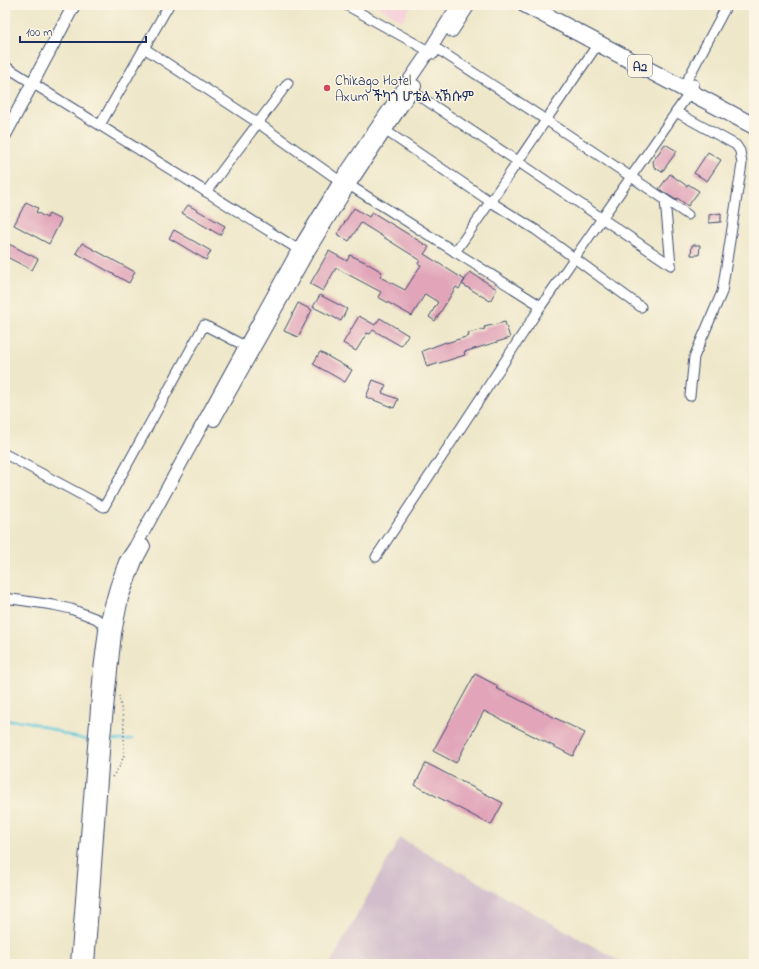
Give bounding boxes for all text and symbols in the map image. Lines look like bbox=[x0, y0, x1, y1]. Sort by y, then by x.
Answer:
scale bar bbox=[20, 18, 146, 44]
text: 100 m bbox=[26, 24, 53, 42]
road number: A2 bbox=[628, 55, 652, 77]
place label: Chikago Hotel Axum ችካጎ ሆቴል ኣኽሱም bbox=[335, 71, 474, 108]
marker: Chikago Hotel Axum ችካጎ ሆቴል ኣኽሱም bbox=[322, 83, 332, 93]

